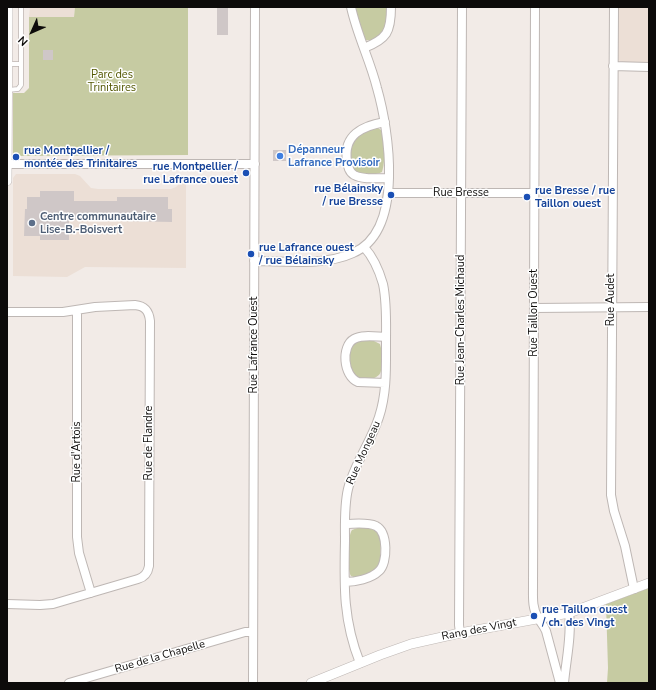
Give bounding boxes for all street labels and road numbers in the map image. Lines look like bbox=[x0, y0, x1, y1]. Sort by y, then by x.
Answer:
street label: Rue Bresse bbox=[433, 186, 489, 200]
street label: Rue Jean-Charles Michaud bbox=[454, 255, 468, 385]
street label: Rue Taillon Ouest bbox=[527, 269, 541, 357]
street label: Rue Audet bbox=[604, 274, 618, 326]
street label: Rue Lafrance Ouest bbox=[247, 297, 261, 393]
street label: Rue de Flandre bbox=[142, 406, 156, 480]
street label: Rue Mongeau bbox=[344, 419, 384, 487]
street label: Rue d'Artois bbox=[70, 421, 84, 483]
street label: Rang des Vingt bbox=[441, 616, 517, 644]
street label: Rue de la Chapelle bbox=[113, 638, 207, 676]

